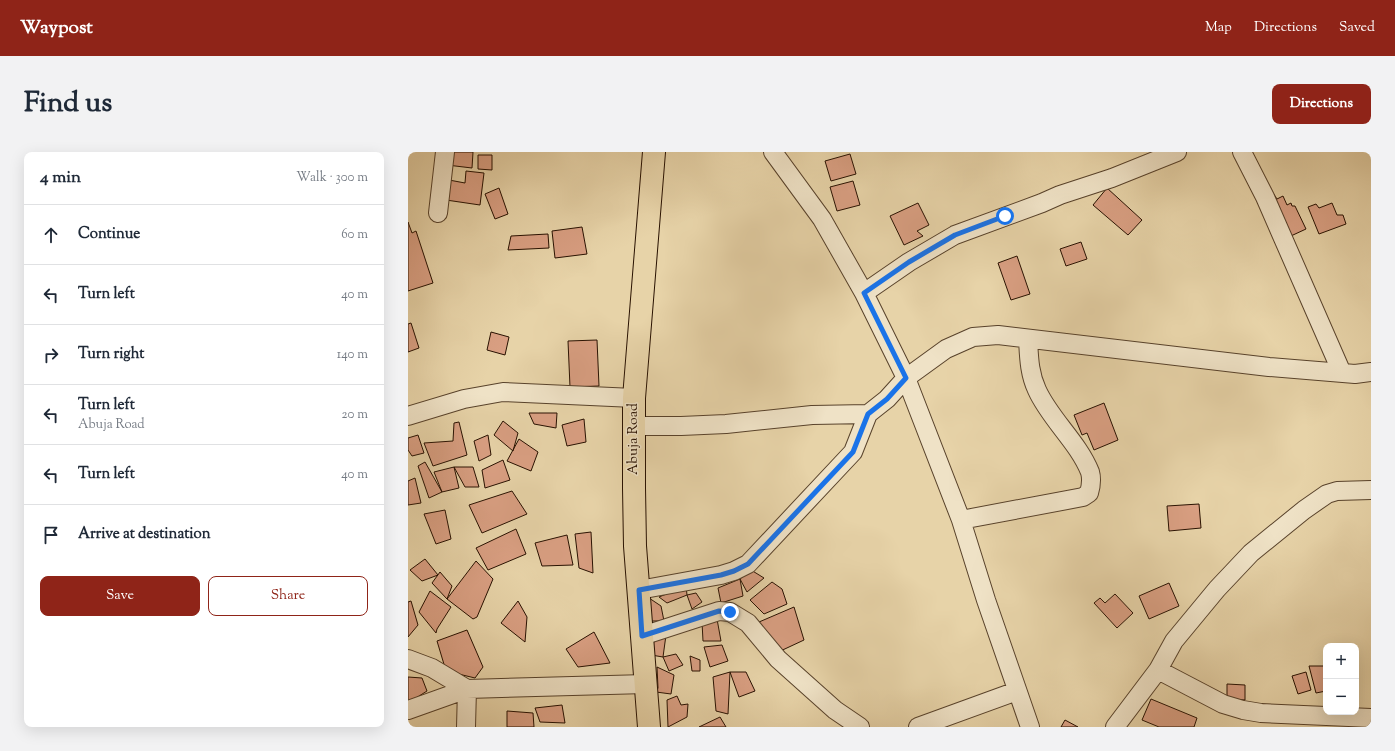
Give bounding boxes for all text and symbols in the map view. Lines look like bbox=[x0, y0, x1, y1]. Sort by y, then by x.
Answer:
text: Waypost bbox=[20, 15, 93, 42]
text: Map bbox=[1205, 18, 1232, 38]
text: Directions bbox=[1254, 18, 1317, 38]
text: Saved bbox=[1339, 18, 1375, 38]
text: Find us bbox=[24, 84, 112, 124]
button: Directions bbox=[1272, 84, 1371, 124]
text: 4 min bbox=[40, 166, 81, 190]
text: Walk · 300 m bbox=[296, 169, 368, 187]
route start bbox=[996, 207, 1014, 225]
icon: ahead bbox=[40, 224, 62, 246]
text: Continue bbox=[78, 224, 140, 245]
text: 60 m bbox=[341, 226, 368, 244]
icon: left bbox=[40, 284, 62, 306]
text: Turn left bbox=[78, 284, 135, 305]
text: 40 m bbox=[341, 286, 368, 304]
icon: right bbox=[40, 344, 62, 366]
text: Turn right bbox=[78, 344, 144, 365]
text: 140 m bbox=[337, 346, 368, 364]
text: Turn left bbox=[78, 395, 135, 416]
street label: Abuja Road bbox=[624, 403, 644, 475]
icon: left bbox=[40, 404, 62, 426]
text: 20 m bbox=[342, 406, 368, 424]
text: Abuja Road bbox=[78, 416, 145, 434]
icon: left bbox=[40, 464, 62, 486]
text: Turn left bbox=[78, 464, 135, 485]
text: 40 m bbox=[341, 466, 368, 484]
icon: arrive bbox=[40, 524, 62, 546]
text: Arrive at destination bbox=[78, 524, 211, 545]
button: Save bbox=[40, 576, 200, 616]
button: Share bbox=[208, 576, 368, 616]
route end bbox=[721, 603, 739, 621]
map controls bbox=[1323, 643, 1359, 715]
button: + bbox=[1323, 643, 1359, 679]
button: − bbox=[1323, 679, 1359, 715]

